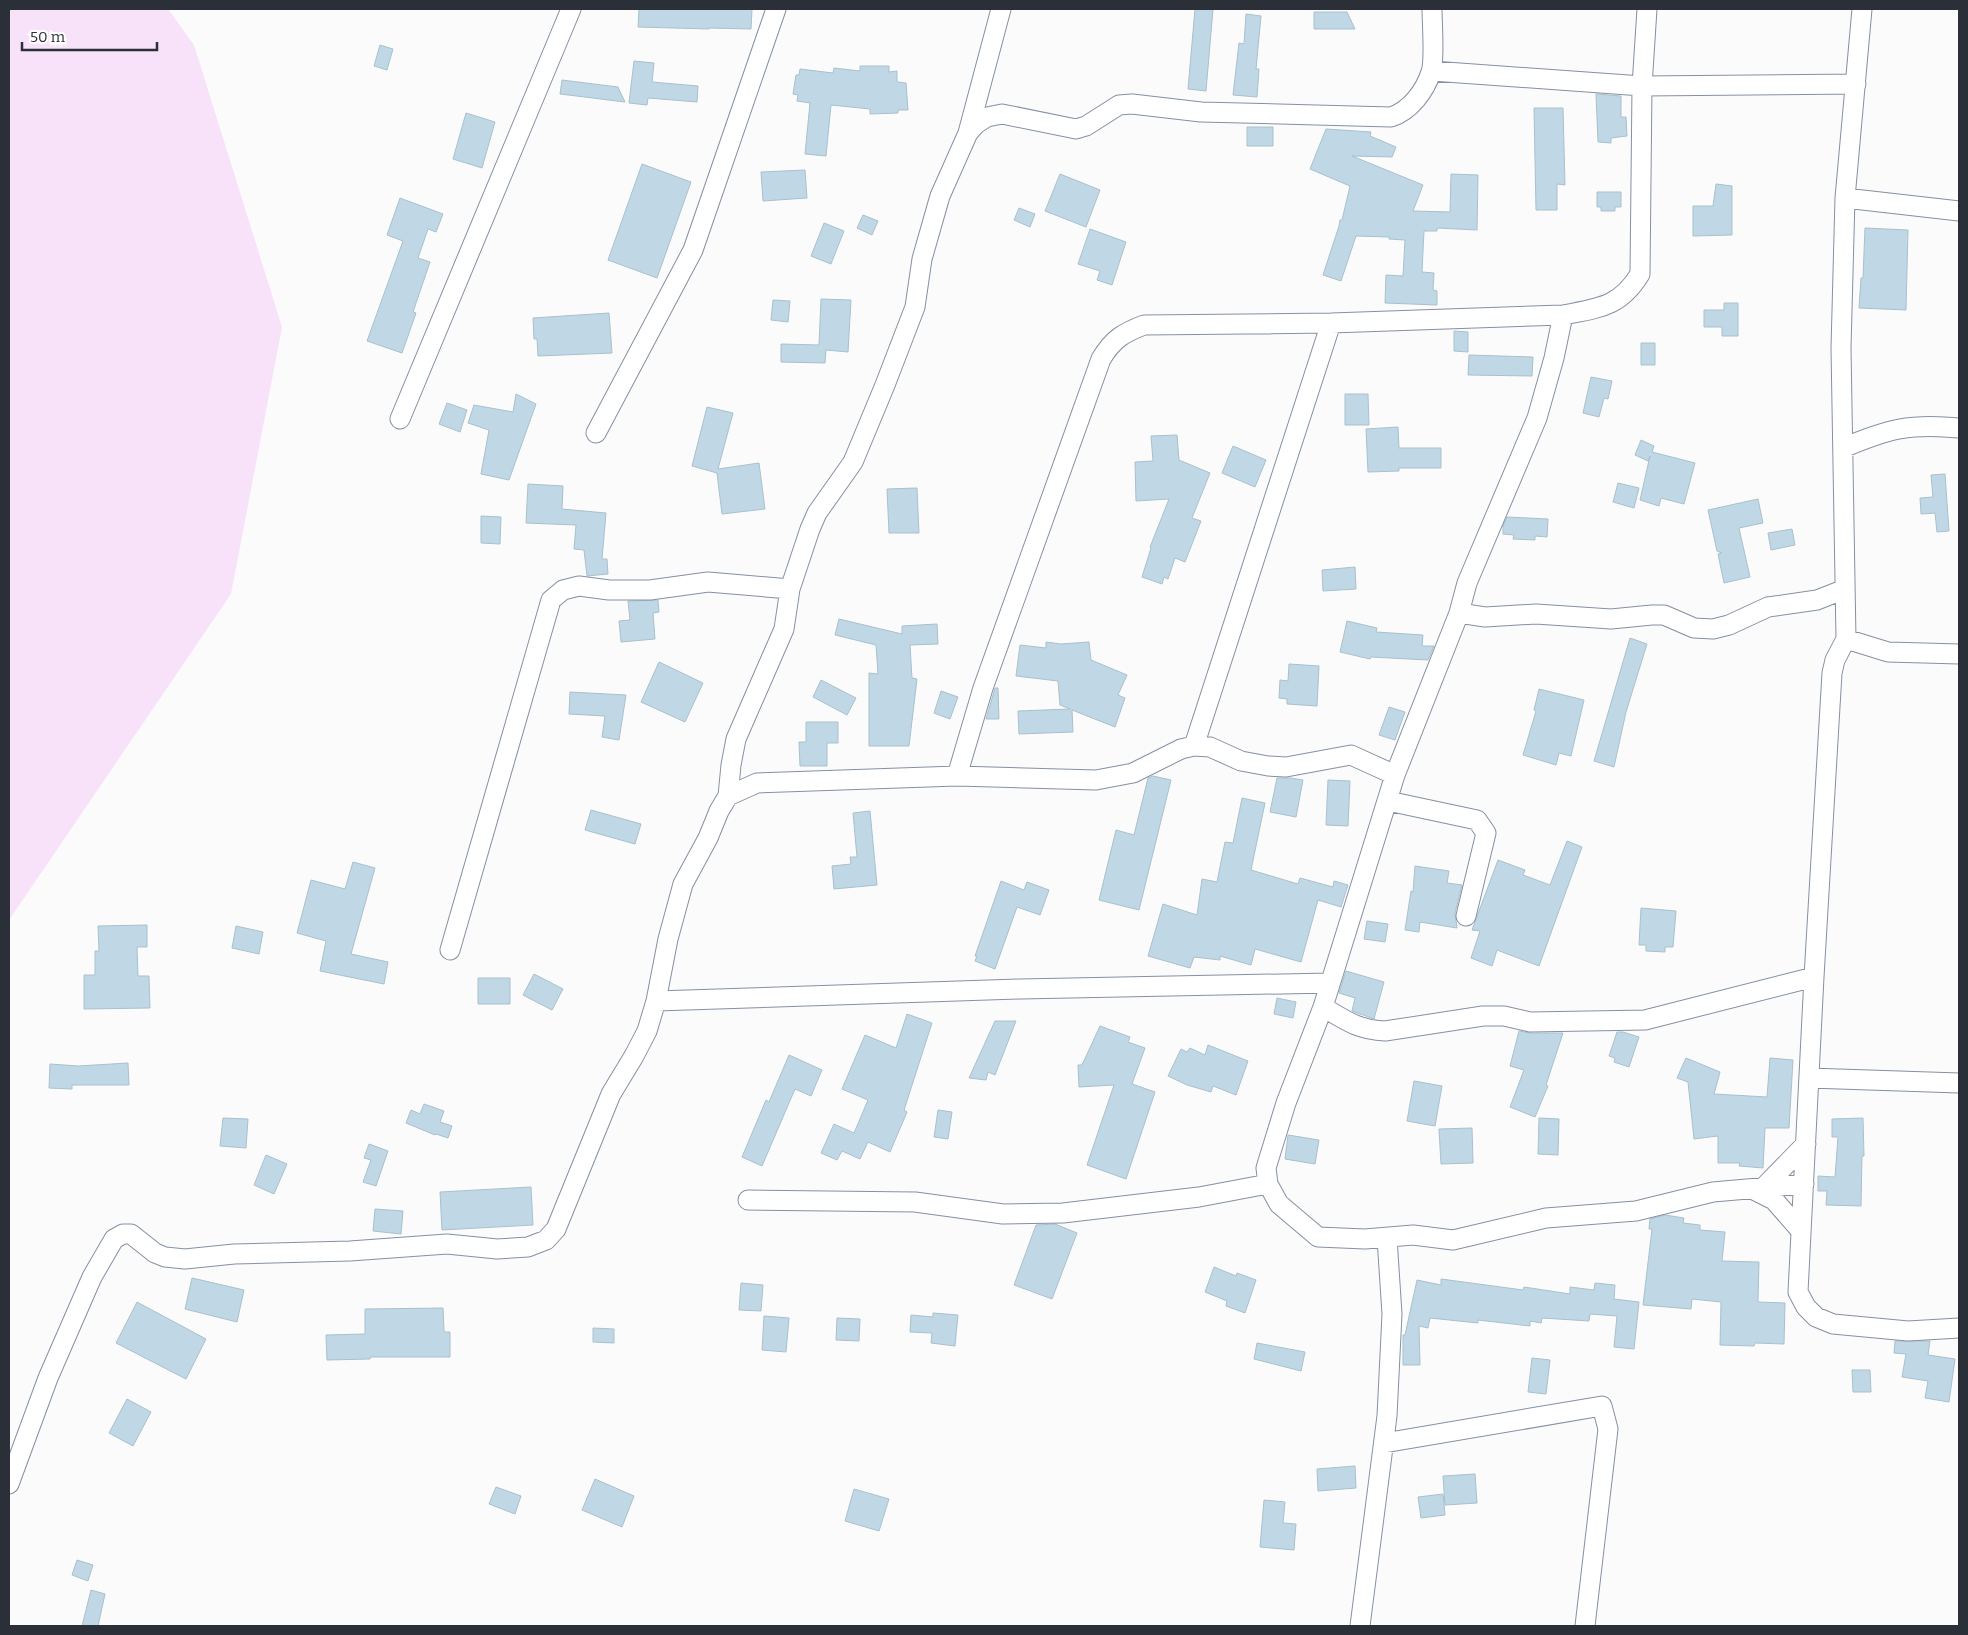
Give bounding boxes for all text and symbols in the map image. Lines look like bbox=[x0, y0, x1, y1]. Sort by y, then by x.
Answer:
scale bar bbox=[22, 20, 158, 52]
text: 50 m bbox=[30, 28, 66, 46]

